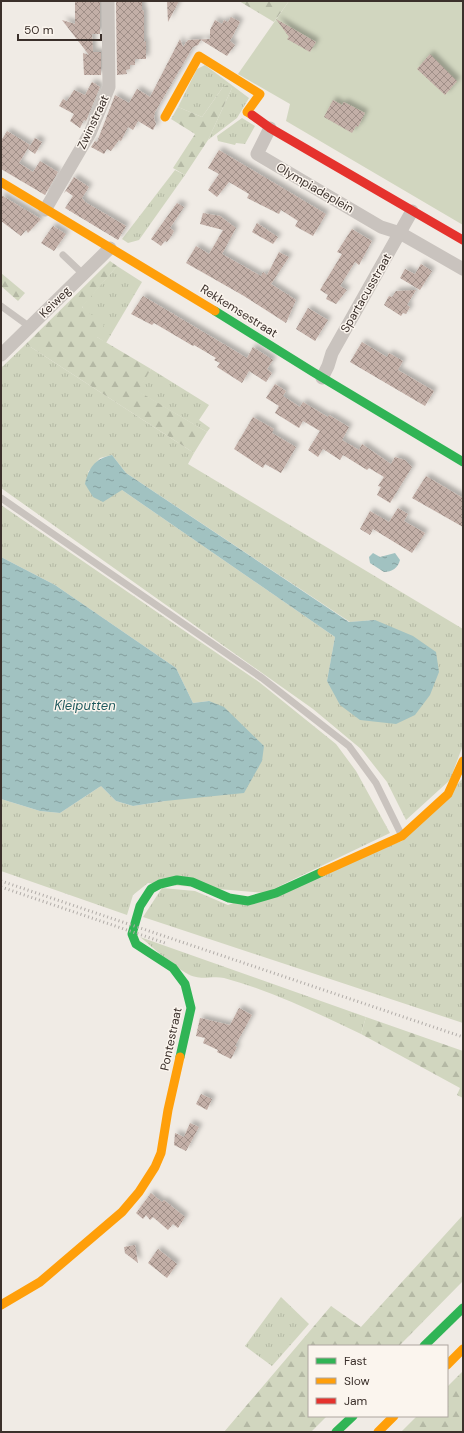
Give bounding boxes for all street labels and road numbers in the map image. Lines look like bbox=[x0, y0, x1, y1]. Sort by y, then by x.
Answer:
street label: Zwinstraat bbox=[74, 92, 113, 152]
street label: Olympiadeplein bbox=[273, 159, 357, 217]
street label: Spartacusstraat bbox=[337, 250, 395, 336]
street label: Rekkemsestraat bbox=[197, 281, 281, 341]
street label: Keiweg bbox=[36, 282, 75, 321]
street label: Pontestraat bbox=[156, 1006, 186, 1072]

